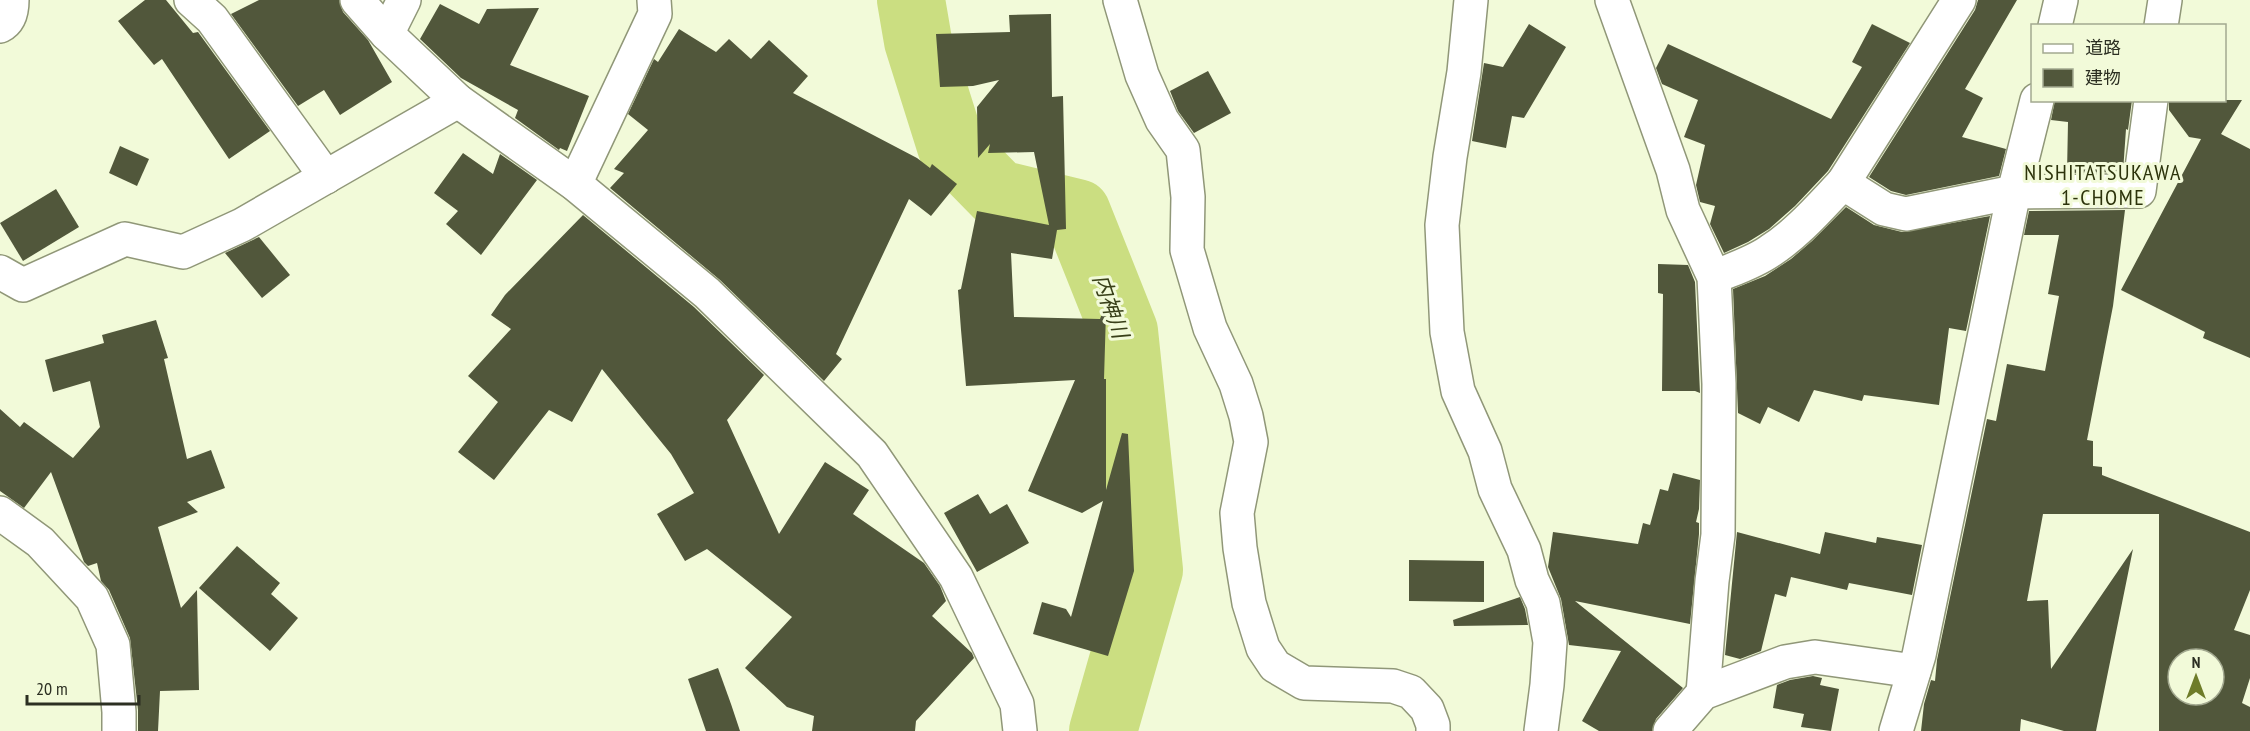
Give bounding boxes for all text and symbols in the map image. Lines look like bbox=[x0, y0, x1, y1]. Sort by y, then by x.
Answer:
legend bbox=[2031, 24, 2226, 102]
text: 道路 bbox=[2085, 36, 2121, 59]
text: 建物 bbox=[2085, 66, 2121, 89]
district label: NISHITATSUKAWA 1-CHOME bbox=[2024, 158, 2182, 211]
water label: 内神川 bbox=[1087, 270, 1136, 344]
north arrow bbox=[2166, 647, 2226, 707]
text: N bbox=[2192, 652, 2200, 672]
scale bar bbox=[27, 668, 140, 706]
text: 20 m bbox=[36, 677, 68, 700]

